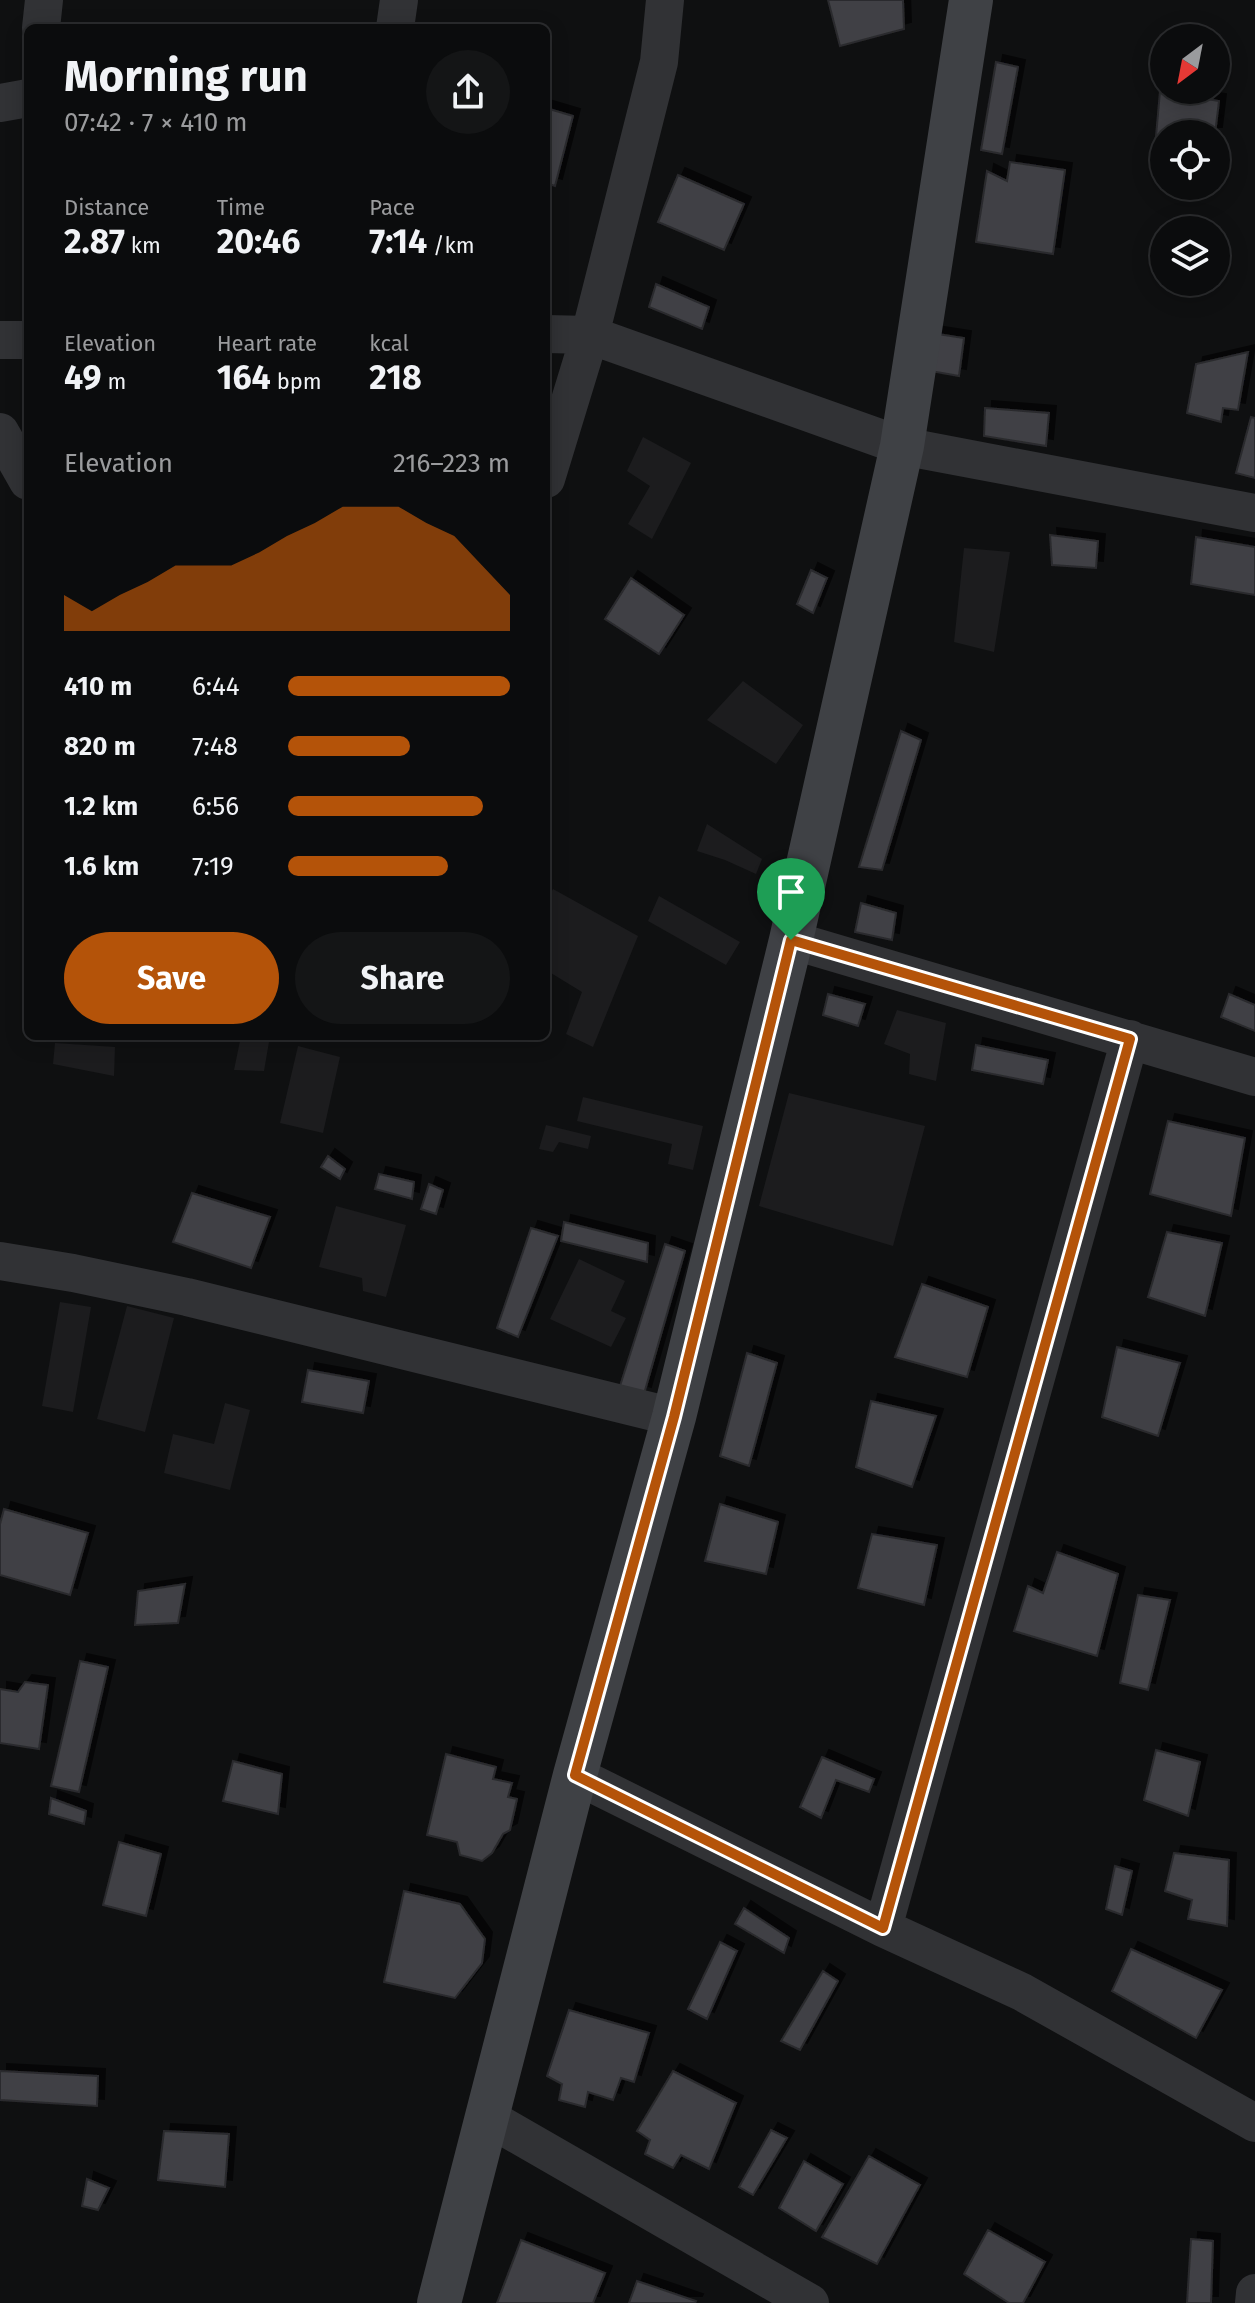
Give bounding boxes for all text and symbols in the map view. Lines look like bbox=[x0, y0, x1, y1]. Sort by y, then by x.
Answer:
north arrow bbox=[1150, 24, 1230, 104]
map controls bbox=[1150, 24, 1230, 296]
text: Morning run bbox=[64, 50, 308, 103]
button: share bbox=[426, 50, 510, 134]
text: 07:42 · 7 × 410 m bbox=[64, 107, 247, 138]
button: locate bbox=[1150, 120, 1230, 200]
text: Distance bbox=[64, 194, 149, 221]
text: Time bbox=[217, 194, 265, 221]
text: Pace bbox=[369, 194, 415, 221]
button: layers bbox=[1150, 216, 1230, 296]
text: 2.87 bbox=[64, 221, 125, 262]
text: 20:46 bbox=[217, 221, 301, 262]
text: 7:14 bbox=[369, 221, 427, 262]
text: km bbox=[125, 232, 161, 259]
text: /km bbox=[427, 232, 475, 259]
text: Elevation bbox=[64, 330, 156, 357]
text: Heart rate bbox=[217, 330, 317, 357]
text: kcal bbox=[369, 330, 409, 357]
text: 49 bbox=[64, 357, 102, 398]
text: 164 bbox=[217, 357, 271, 398]
text: 218 bbox=[369, 357, 422, 398]
text: m bbox=[102, 368, 126, 395]
text: bpm bbox=[271, 368, 322, 395]
text: Elevation bbox=[64, 448, 173, 479]
text: 216–223 m bbox=[393, 448, 510, 479]
text: 410 m bbox=[64, 671, 132, 702]
text: 6:44 bbox=[192, 671, 240, 702]
text: 820 m bbox=[64, 731, 136, 762]
text: 7:48 bbox=[192, 731, 238, 762]
text: 1.2 km bbox=[64, 791, 138, 822]
text: 6:56 bbox=[192, 791, 239, 822]
text: 1.6 km bbox=[64, 851, 139, 882]
text: 7:19 bbox=[192, 851, 234, 882]
pin bbox=[757, 858, 825, 940]
icon: arrive bbox=[769, 870, 813, 914]
button: Save bbox=[64, 932, 279, 1024]
button: Share bbox=[295, 932, 510, 1024]

